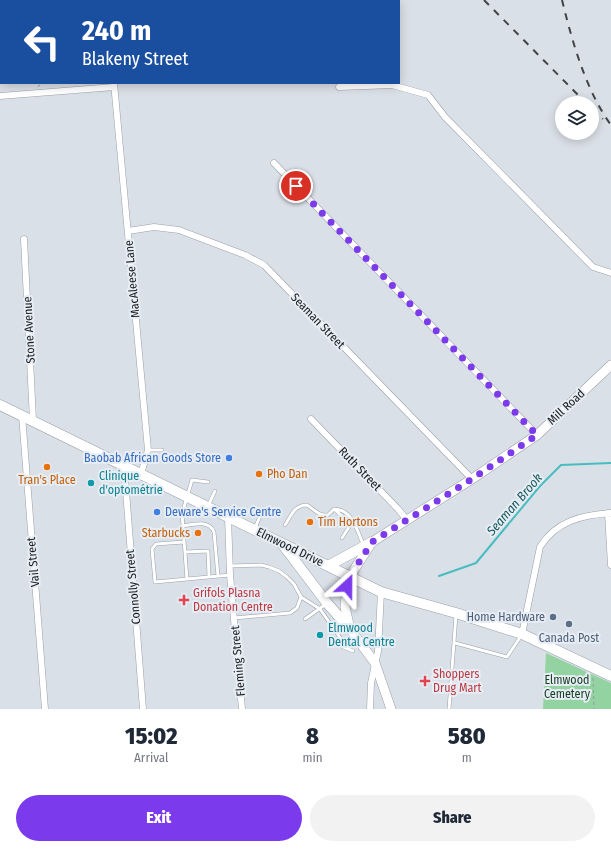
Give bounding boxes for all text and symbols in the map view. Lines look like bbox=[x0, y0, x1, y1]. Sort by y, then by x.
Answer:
text: 240 m bbox=[82, 14, 151, 47]
icon: left bbox=[16, 16, 68, 68]
text: Blakeny Street bbox=[82, 48, 188, 70]
map controls bbox=[555, 96, 599, 140]
button: layers bbox=[555, 96, 599, 140]
pin bbox=[279, 169, 313, 203]
icon: arrive bbox=[285, 175, 307, 197]
street label: MacAleese Lane bbox=[122, 239, 142, 318]
street label: Seaman Street bbox=[288, 290, 348, 352]
street label: Stone Avenue bbox=[20, 296, 38, 364]
street label: Mill Road bbox=[545, 386, 587, 428]
street label: Ruth Street bbox=[336, 444, 384, 494]
place label: Baobab African Goods Store bbox=[84, 451, 221, 465]
marker: Baobab African Goods Store bbox=[224, 453, 234, 463]
marker: Tran's Place bbox=[42, 462, 52, 472]
place label: Pho Dan bbox=[267, 467, 308, 481]
place label: Clinique d'optométrie bbox=[99, 469, 163, 497]
marker: Pho Dan bbox=[254, 469, 264, 479]
water label: Seaman Brook bbox=[483, 470, 546, 539]
place label: Tran's Place bbox=[18, 473, 76, 487]
marker: Clinique d'optométrie bbox=[86, 478, 96, 488]
place label: Deware's Service Centre bbox=[165, 505, 281, 519]
marker: Deware's Service Centre bbox=[152, 507, 162, 517]
place label: Tim Hortons bbox=[318, 515, 378, 529]
marker: Tim Hortons bbox=[305, 517, 315, 527]
street label: Elmwood Drive bbox=[254, 525, 326, 569]
place label: Starbucks bbox=[142, 526, 190, 540]
marker: Starbucks bbox=[193, 528, 203, 538]
street label: Vail Street bbox=[24, 536, 42, 588]
street label: Connolly Street bbox=[123, 549, 143, 625]
position arrow bbox=[326, 565, 368, 607]
place label: Grifols Plasna Donation Centre bbox=[193, 586, 273, 614]
marker: Grifols Plasna Donation Centre bbox=[178, 594, 190, 606]
place label: Home Hardware bbox=[467, 610, 545, 624]
marker: Home Hardware bbox=[548, 612, 558, 622]
marker: Canada Post bbox=[564, 619, 574, 629]
place label: Elmwood Dental Centre bbox=[328, 621, 395, 649]
street label: Fleming Street bbox=[228, 625, 248, 697]
marker: Elmwood Dental Centre bbox=[315, 630, 325, 640]
place label: Canada Post bbox=[539, 631, 599, 645]
place label: Shoppers Drug Mart bbox=[433, 667, 481, 695]
park label: Elmwood Cemetery bbox=[544, 673, 591, 701]
marker: Shoppers Drug Mart bbox=[420, 676, 430, 686]
text: 15:02 bbox=[125, 722, 177, 750]
text: 8 bbox=[306, 722, 319, 750]
text: 580 bbox=[448, 722, 486, 750]
text: Arrival bbox=[134, 750, 168, 765]
text: min bbox=[302, 750, 323, 765]
text: m bbox=[462, 750, 472, 765]
button: Exit bbox=[16, 795, 302, 841]
button: Share bbox=[310, 795, 595, 841]

